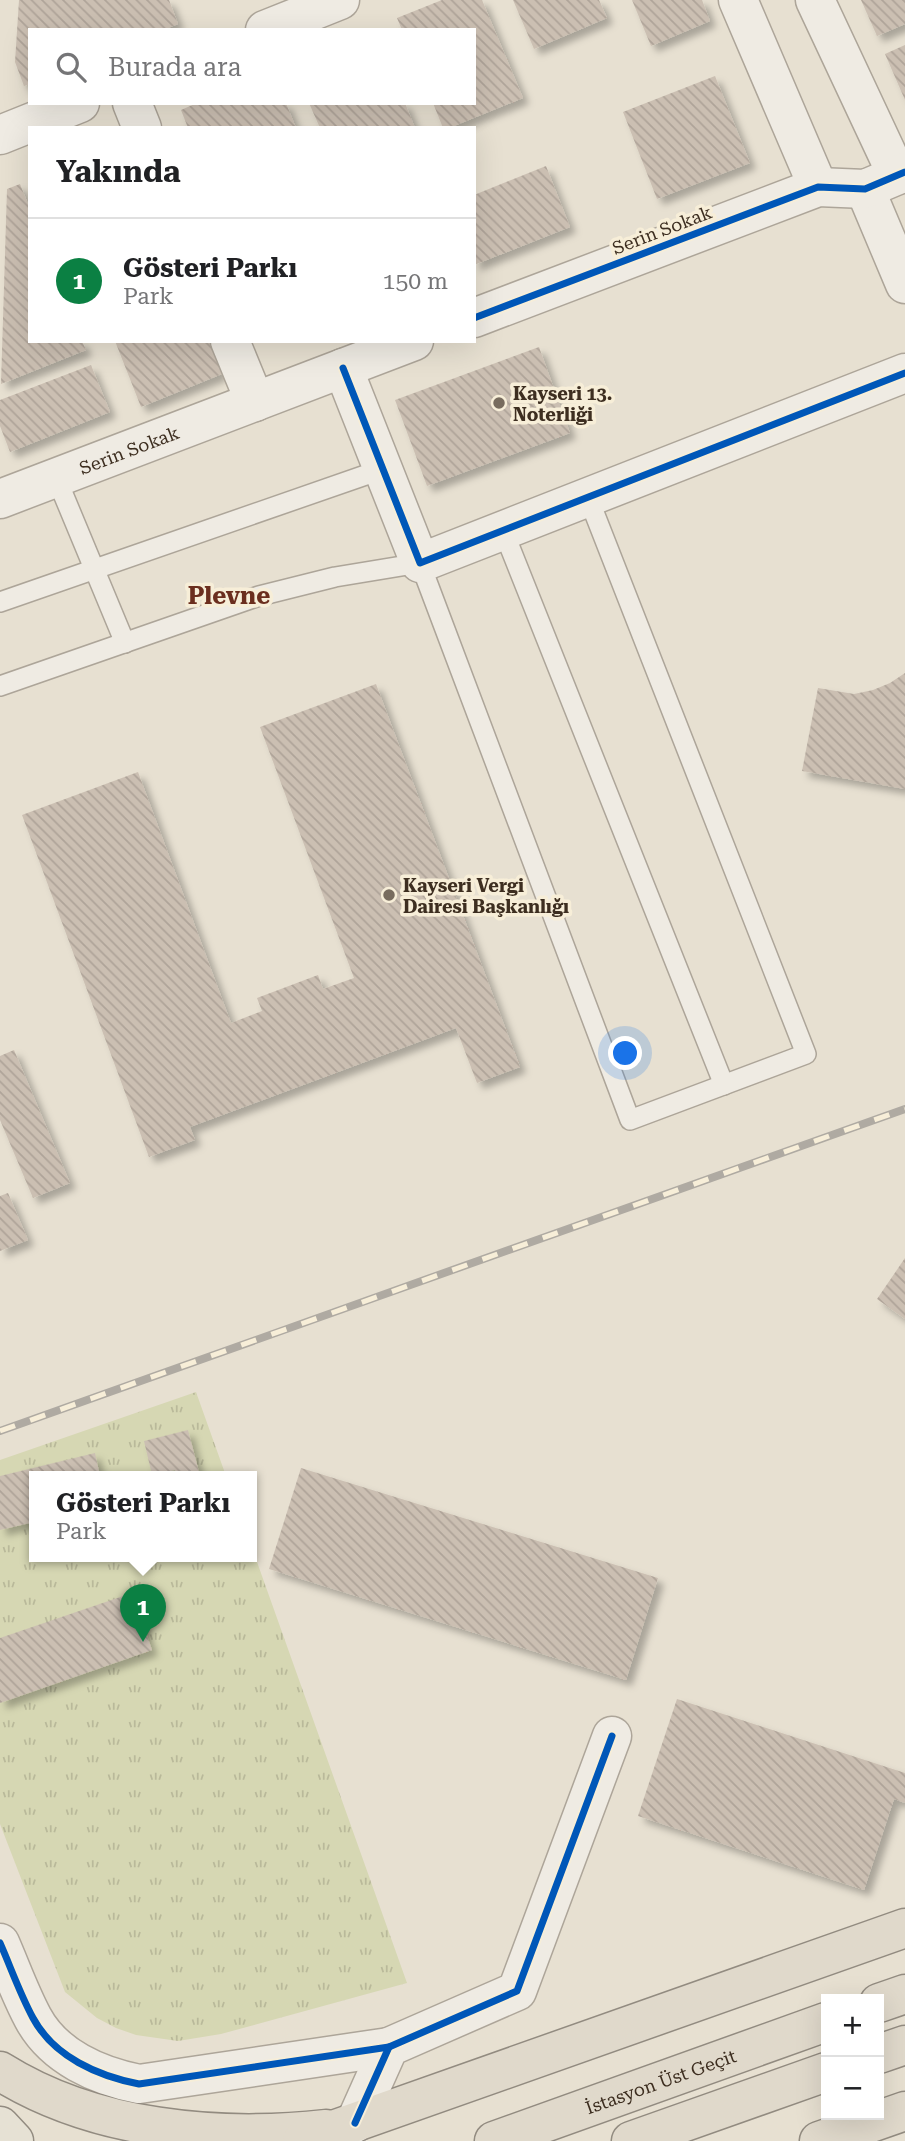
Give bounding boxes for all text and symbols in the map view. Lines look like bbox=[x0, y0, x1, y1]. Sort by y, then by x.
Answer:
search box bbox=[28, 28, 476, 105]
icon: search bbox=[52, 48, 90, 86]
text: Burada ara bbox=[108, 52, 242, 82]
text: Yakında bbox=[56, 154, 181, 189]
street label: Serin Sokak bbox=[609, 201, 715, 259]
text: Gösteri Parkı bbox=[123, 253, 297, 283]
text: 1 bbox=[73, 268, 85, 295]
text: 150 m bbox=[383, 268, 448, 295]
text: Park bbox=[123, 283, 174, 310]
place label: Kayseri 13. Noterliği bbox=[513, 383, 612, 425]
marker: Kayseri 13. Noterliği bbox=[491, 395, 507, 411]
street label: Serin Sokak bbox=[76, 421, 182, 478]
district label: Plevne bbox=[188, 582, 270, 610]
place label: Kayseri Vergi Dairesi Başkanlığı bbox=[403, 875, 569, 917]
marker: Kayseri Vergi Dairesi Başkanlığı bbox=[381, 887, 397, 903]
your location bbox=[608, 1036, 642, 1070]
popup bbox=[29, 1471, 257, 1562]
text: Gösteri Parkı bbox=[56, 1488, 230, 1518]
text: Park bbox=[56, 1518, 107, 1545]
pin: 1 bbox=[120, 1584, 166, 1642]
map controls bbox=[821, 1994, 884, 2120]
button: + bbox=[821, 1994, 884, 2057]
street label: İstasyon Üst Geçit bbox=[582, 2045, 739, 2118]
button: − bbox=[821, 2057, 884, 2120]

